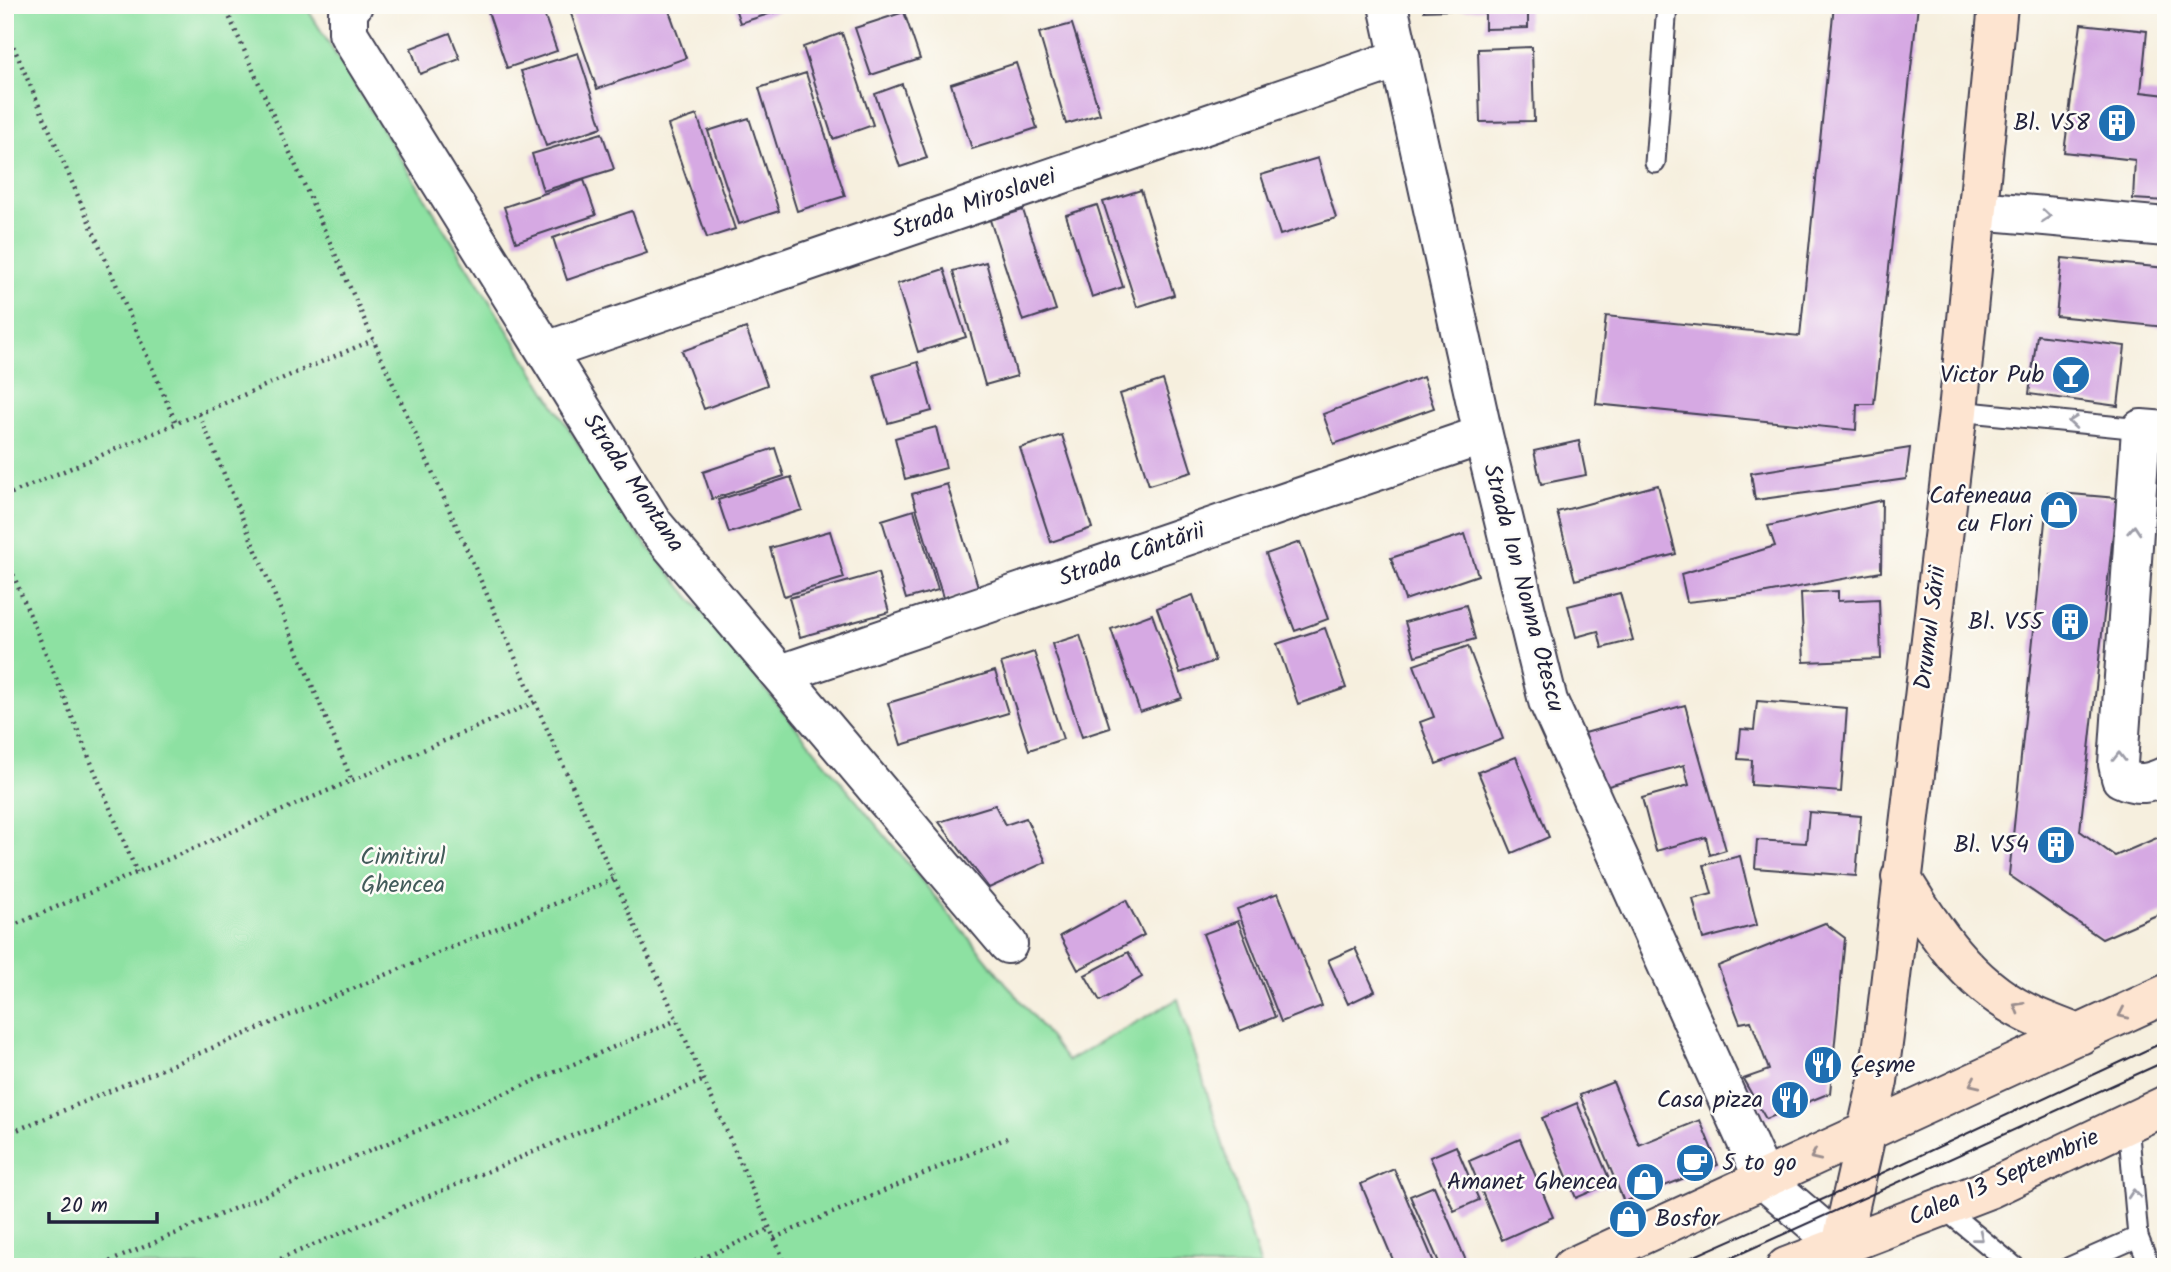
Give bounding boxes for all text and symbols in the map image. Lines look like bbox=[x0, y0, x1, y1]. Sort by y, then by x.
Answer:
building icon: Bl. V58 bbox=[2096, 102, 2138, 144]
place label: Bl. V58 bbox=[2013, 104, 2091, 143]
street label: Strada Miroslavei bbox=[887, 157, 1063, 250]
one-way arrow bbox=[2041, 208, 2052, 223]
bar icon: Victor Pub bbox=[2050, 354, 2092, 396]
place label: Victor Pub bbox=[1940, 356, 2044, 395]
street label: Strada Montana bbox=[572, 405, 694, 561]
one-way arrow bbox=[2067, 415, 2078, 430]
street label: Strada Ion Nonna Otescu bbox=[1471, 459, 1575, 717]
place label: Cafeneaua cu Flori bbox=[1929, 477, 2033, 544]
shop icon: Cafeneaua cu Flori bbox=[2038, 489, 2080, 531]
street label: Strada Cântării bbox=[1054, 511, 1212, 598]
one-way arrow bbox=[2126, 525, 2141, 536]
street label: Drumul Sării bbox=[1904, 563, 1958, 692]
building icon: Bl. V55 bbox=[2049, 601, 2091, 643]
place label: Bl. V55 bbox=[1968, 603, 2045, 642]
one-way arrow bbox=[2111, 751, 2127, 762]
building icon: Bl. V54 bbox=[2035, 824, 2077, 866]
place label: Bl. V54 bbox=[1954, 826, 2029, 865]
park label: Cimitirul Ghencea bbox=[360, 838, 446, 905]
one-way arrow bbox=[2012, 1002, 2025, 1015]
one-way arrow bbox=[2118, 1006, 2130, 1020]
restaurant icon: Çeşme bbox=[1802, 1044, 1844, 1086]
place label: Çeşme bbox=[1850, 1046, 1916, 1085]
one-way arrow bbox=[1968, 1075, 1981, 1089]
restaurant icon: Casa pizza bbox=[1769, 1079, 1811, 1121]
place label: Casa pizza bbox=[1657, 1081, 1763, 1120]
street label: Calea 13 Septembrie bbox=[1902, 1118, 2106, 1238]
cafe icon: 5 to go bbox=[1674, 1142, 1716, 1184]
place label: 5 to go bbox=[1722, 1144, 1797, 1183]
one-way arrow bbox=[1810, 1148, 1822, 1162]
shop icon: Amanet Ghencea bbox=[1624, 1161, 1666, 1203]
place label: Amanet Ghencea bbox=[1447, 1163, 1618, 1202]
scale bar bbox=[49, 1181, 158, 1225]
one-way arrow bbox=[2127, 1189, 2142, 1200]
text: 20 m bbox=[60, 1190, 108, 1223]
shop icon: Bosfor bbox=[1607, 1198, 1649, 1240]
place label: Bosfor bbox=[1655, 1200, 1721, 1239]
one-way arrow bbox=[1970, 1229, 1983, 1241]

